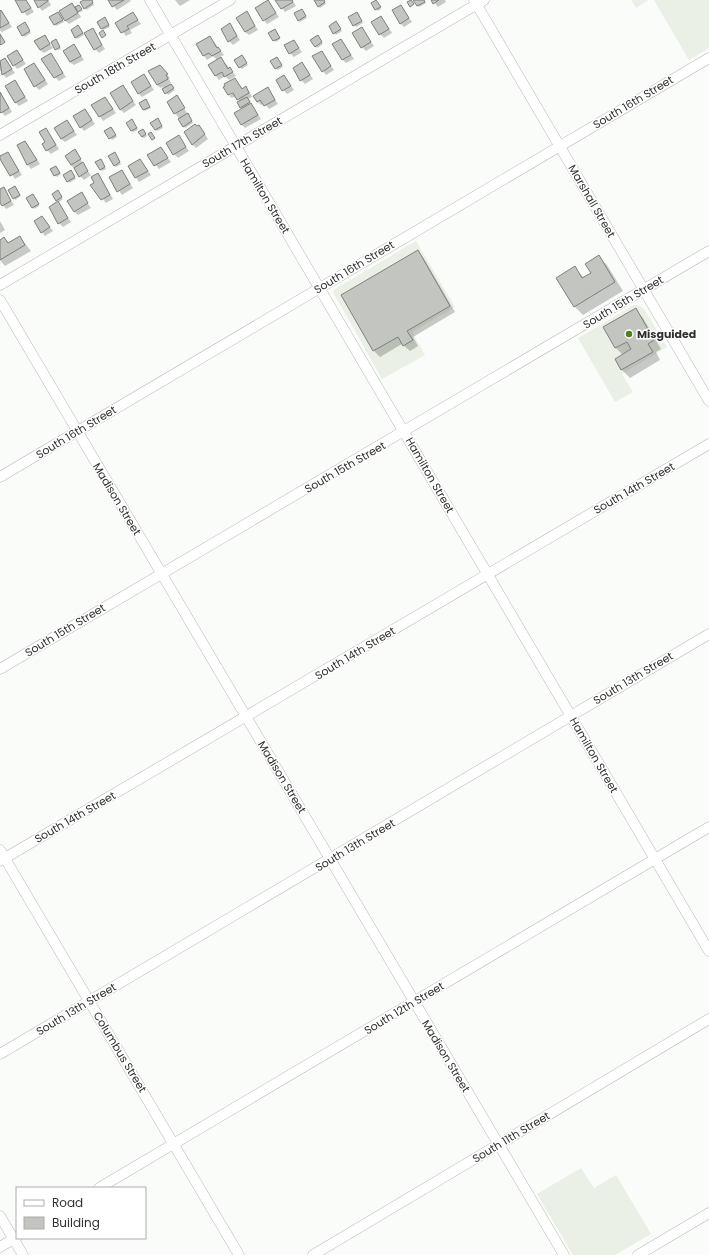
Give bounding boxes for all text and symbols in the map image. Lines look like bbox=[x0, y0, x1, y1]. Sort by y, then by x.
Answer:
street label: South 18th Street bbox=[72, 38, 158, 98]
street label: South 16th Street bbox=[590, 72, 676, 132]
street label: South 17th Street bbox=[199, 113, 285, 171]
street label: Hamilton Street bbox=[236, 155, 294, 237]
street label: Marshall Street bbox=[565, 162, 619, 240]
street label: South 16th Street bbox=[311, 237, 397, 297]
street label: South 15th Street bbox=[580, 272, 666, 332]
place label: Misguided bbox=[637, 326, 696, 342]
marker: Misguided bbox=[624, 329, 634, 339]
street label: South 16th Street bbox=[33, 402, 119, 462]
street label: Hamilton Street bbox=[402, 434, 458, 516]
street label: South 15th Street bbox=[302, 437, 388, 497]
street label: South 14th Street bbox=[591, 458, 677, 518]
street label: Madison Street bbox=[89, 460, 145, 538]
street label: South 15th Street bbox=[22, 600, 108, 660]
street label: South 14th Street bbox=[312, 623, 398, 683]
street label: South 13th Street bbox=[590, 648, 676, 708]
street label: Hamilton Street bbox=[566, 714, 622, 796]
street label: Madison Street bbox=[254, 738, 310, 816]
street label: South 14th Street bbox=[32, 787, 118, 847]
street label: South 13th Street bbox=[312, 815, 398, 875]
street label: South 12th Street bbox=[361, 978, 447, 1038]
street label: South 13th Street bbox=[33, 979, 119, 1039]
street label: Columbus Street bbox=[89, 1008, 151, 1096]
street label: Madison Street bbox=[418, 1017, 474, 1095]
street label: South 11th Street bbox=[469, 1108, 553, 1166]
legend bbox=[16, 1187, 146, 1239]
text: Road bbox=[52, 1194, 83, 1211]
text: Building bbox=[52, 1214, 100, 1231]

